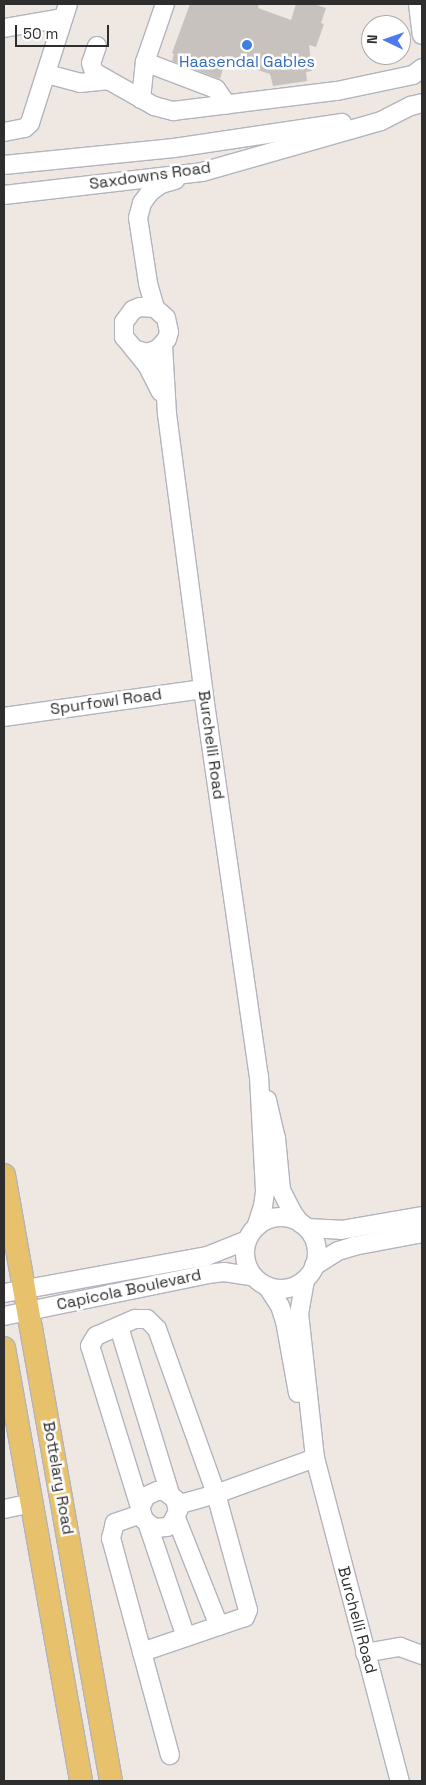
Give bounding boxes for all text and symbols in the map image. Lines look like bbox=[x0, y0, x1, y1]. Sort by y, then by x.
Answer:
scale bar bbox=[18, 15, 111, 47]
north arrow bbox=[361, 15, 411, 65]
text: 50 m bbox=[23, 24, 58, 43]
text: N bbox=[363, 34, 381, 44]
marker: Haasendal Gables bbox=[241, 39, 253, 51]
place label: Haasendal Gables bbox=[179, 52, 315, 72]
street label: Saxdowns Road bbox=[88, 158, 212, 194]
street label: Spurfowl Road bbox=[49, 685, 163, 719]
street label: Burchelli Road bbox=[194, 689, 228, 801]
street label: Capicola Boulevard bbox=[55, 1265, 203, 1315]
street label: Bottelary Road bbox=[39, 1420, 77, 1536]
street label: Burchelli Road bbox=[333, 1564, 381, 1676]

